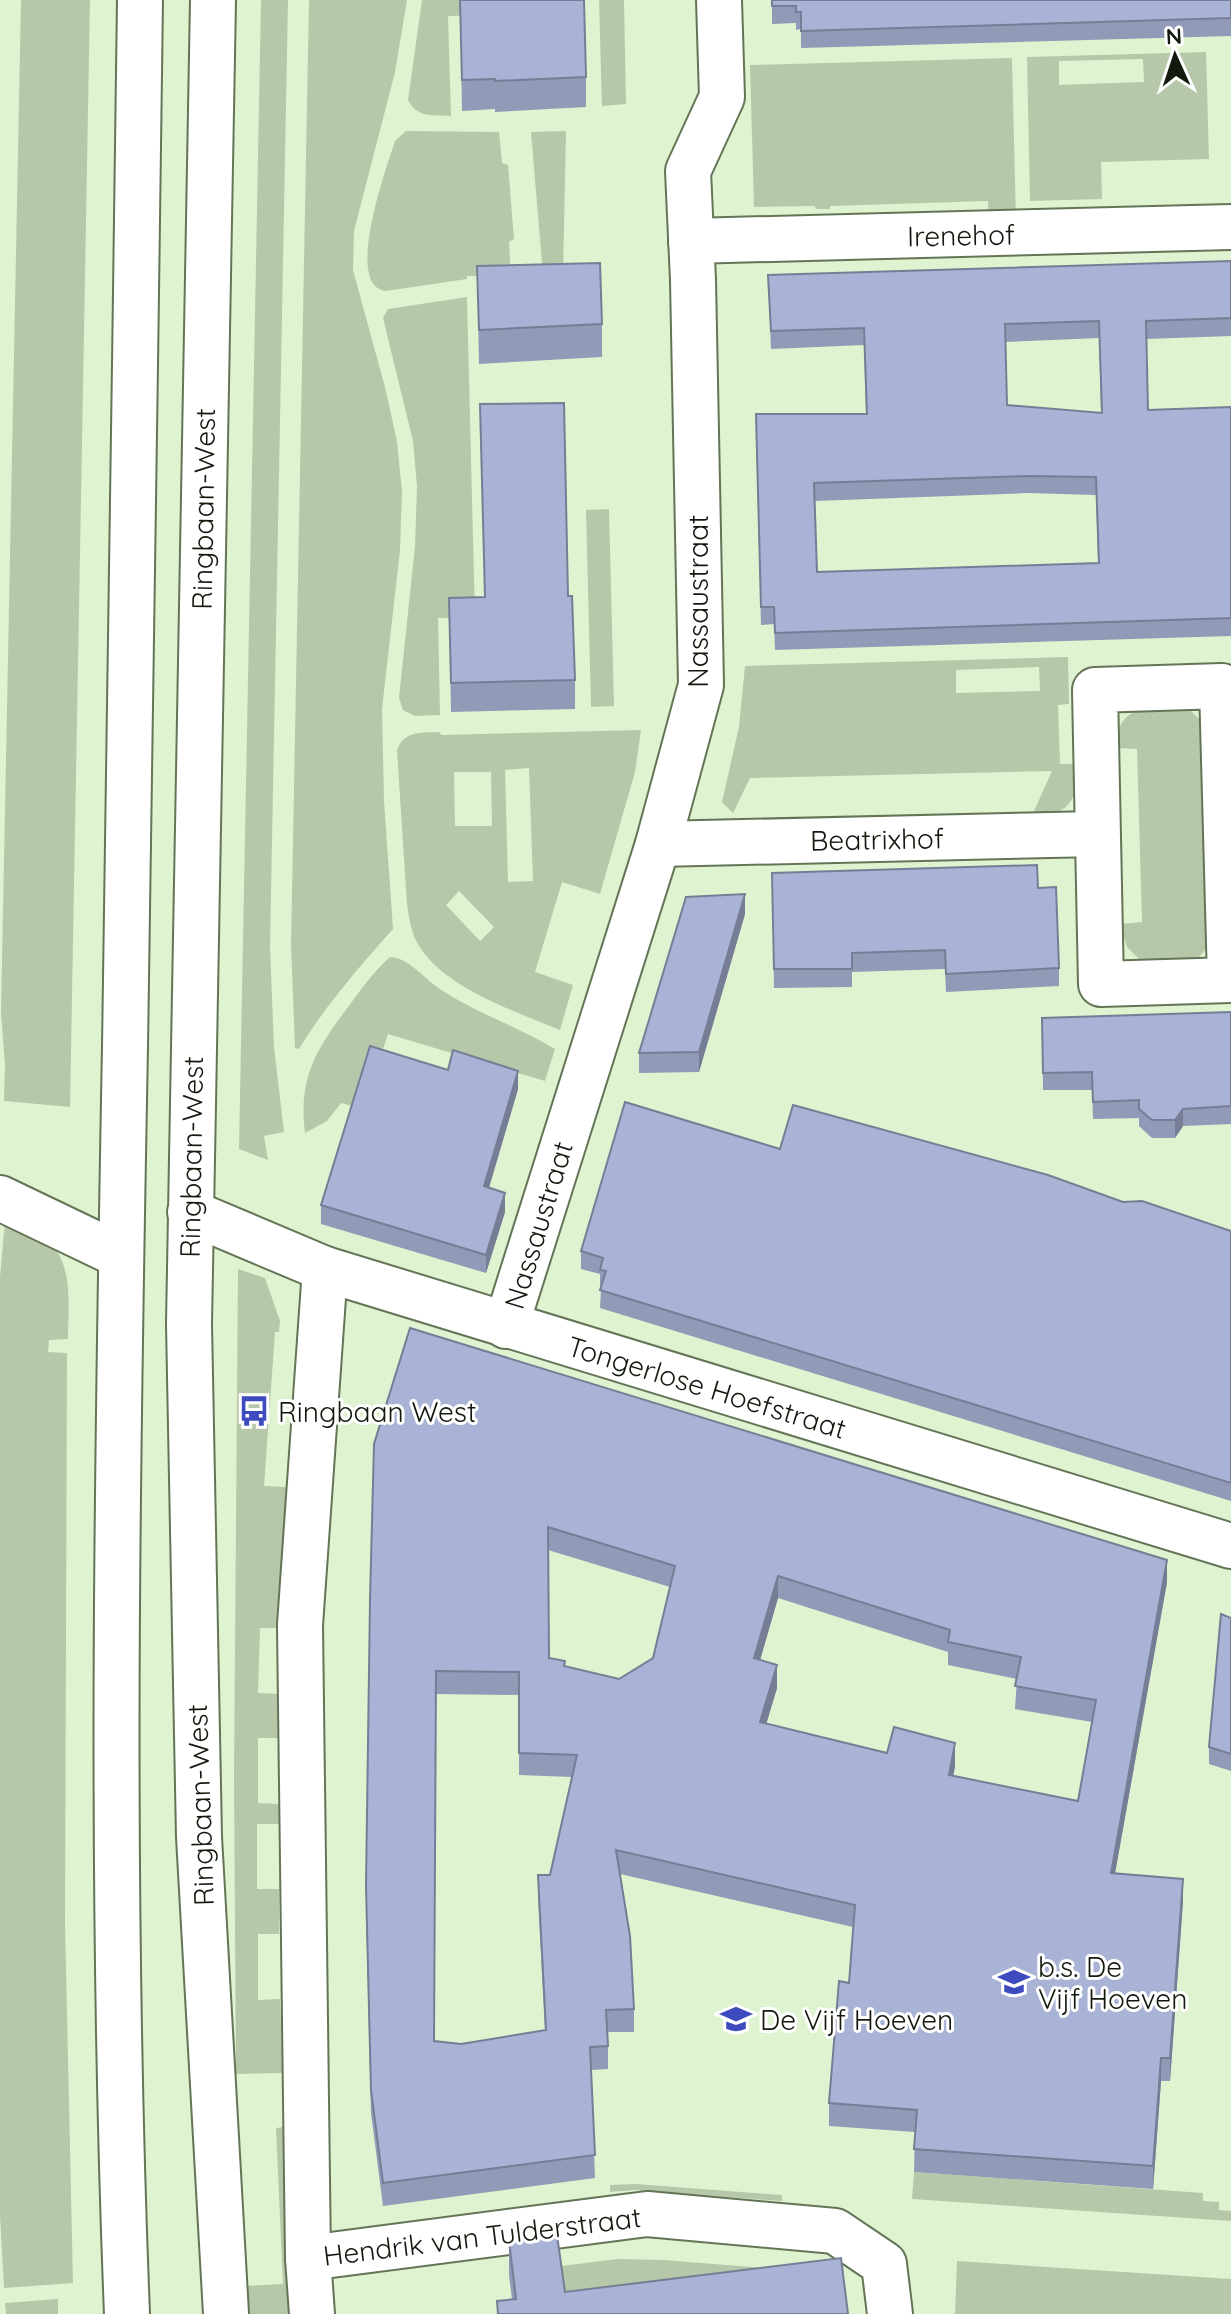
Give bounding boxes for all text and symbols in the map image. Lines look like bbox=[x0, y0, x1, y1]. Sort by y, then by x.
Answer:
north arrow bbox=[1135, 16, 1215, 96]
text: N bbox=[1165, 22, 1183, 50]
street label: Irenehof bbox=[907, 217, 1015, 253]
street label: Ringbaan-West bbox=[184, 408, 222, 610]
street label: Nassaustraat bbox=[680, 514, 715, 688]
street label: Beatrixhof bbox=[810, 820, 944, 858]
street label: Ringbaan-West bbox=[172, 1056, 210, 1258]
street label: Nassaustraat bbox=[496, 1137, 580, 1313]
street label: Tongerlose Hoefstraat bbox=[563, 1328, 851, 1446]
bus stop icon: Ringbaan West bbox=[237, 1394, 271, 1428]
place label: Ringbaan West bbox=[278, 1394, 477, 1429]
street label: Ringbaan-West bbox=[179, 1704, 221, 1906]
place label: b.s. De Vijf Hoeven bbox=[1038, 1949, 1187, 2016]
school or university icon: b.s. De Vijf Hoeven bbox=[997, 1965, 1031, 1999]
school or university icon: De Vijf Hoeven bbox=[719, 2002, 753, 2036]
place label: De Vijf Hoeven bbox=[760, 2002, 953, 2037]
street label: Hendrik van Tulderstraat bbox=[321, 2199, 643, 2273]

